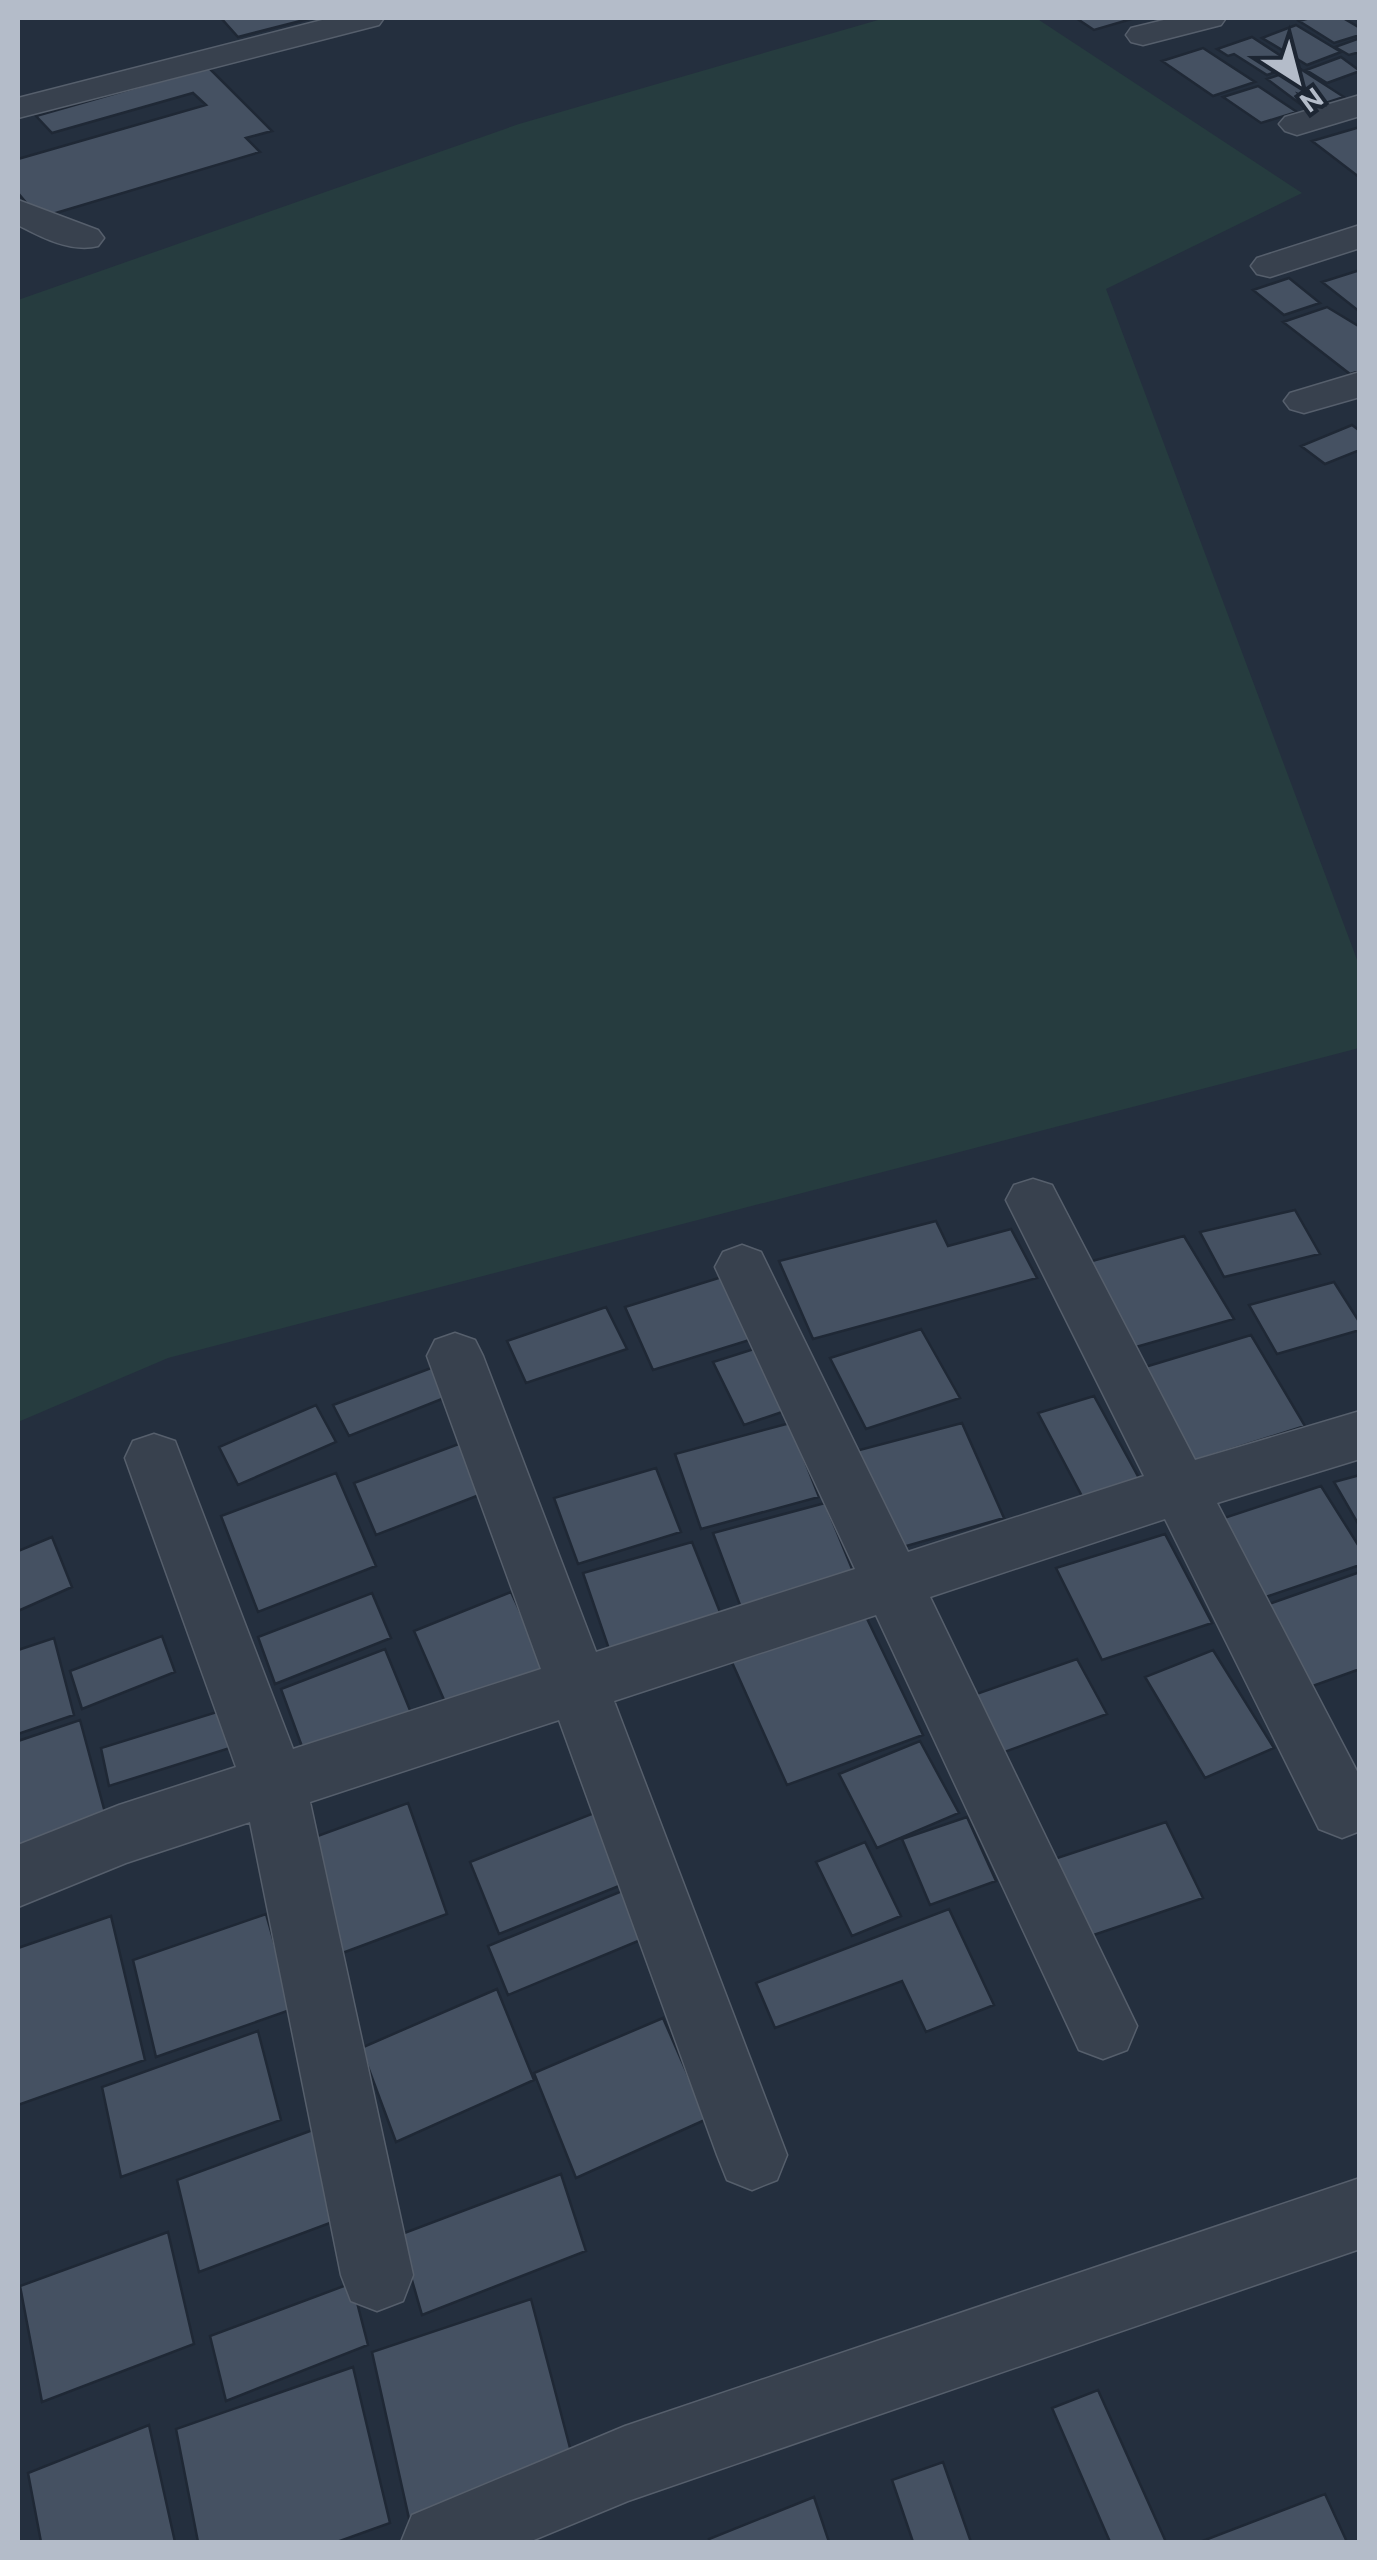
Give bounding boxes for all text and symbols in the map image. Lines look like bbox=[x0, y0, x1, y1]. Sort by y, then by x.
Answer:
north arrow bbox=[1247, 30, 1347, 130]
text: N bbox=[1294, 82, 1330, 119]

